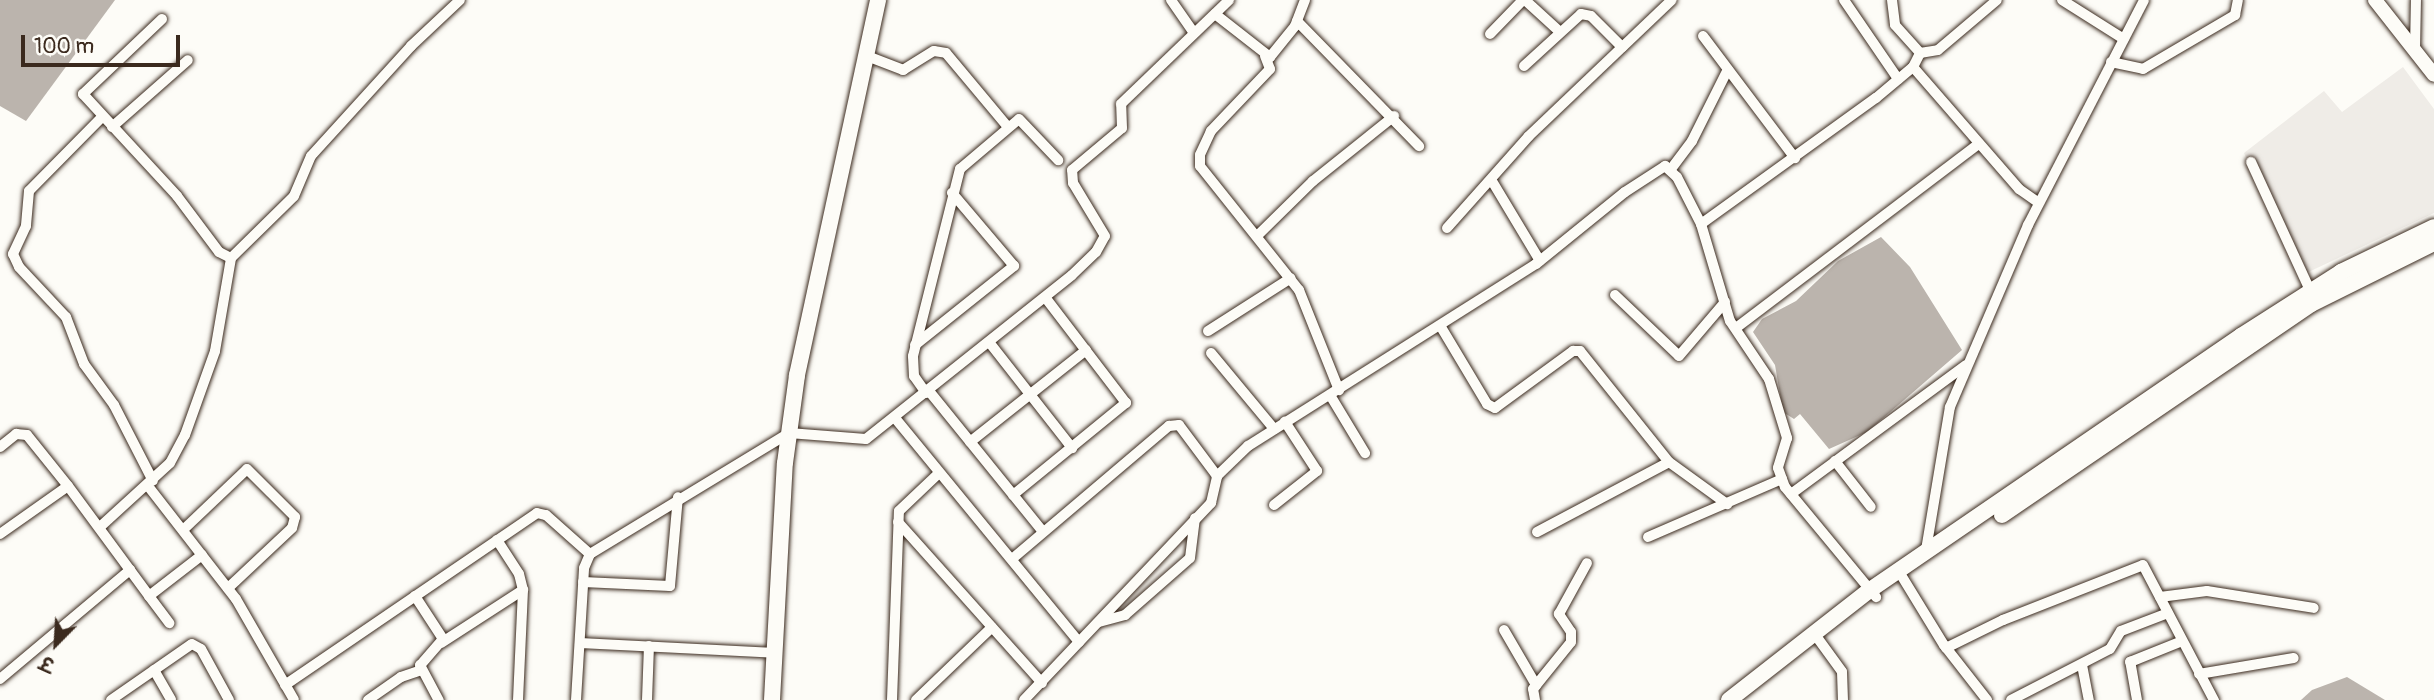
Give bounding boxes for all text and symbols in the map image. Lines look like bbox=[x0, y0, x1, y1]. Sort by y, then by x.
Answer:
scale bar bbox=[24, 21, 184, 65]
text: 100 m bbox=[34, 33, 94, 60]
north arrow bbox=[21, 609, 91, 679]
text: उ bbox=[37, 650, 58, 677]

